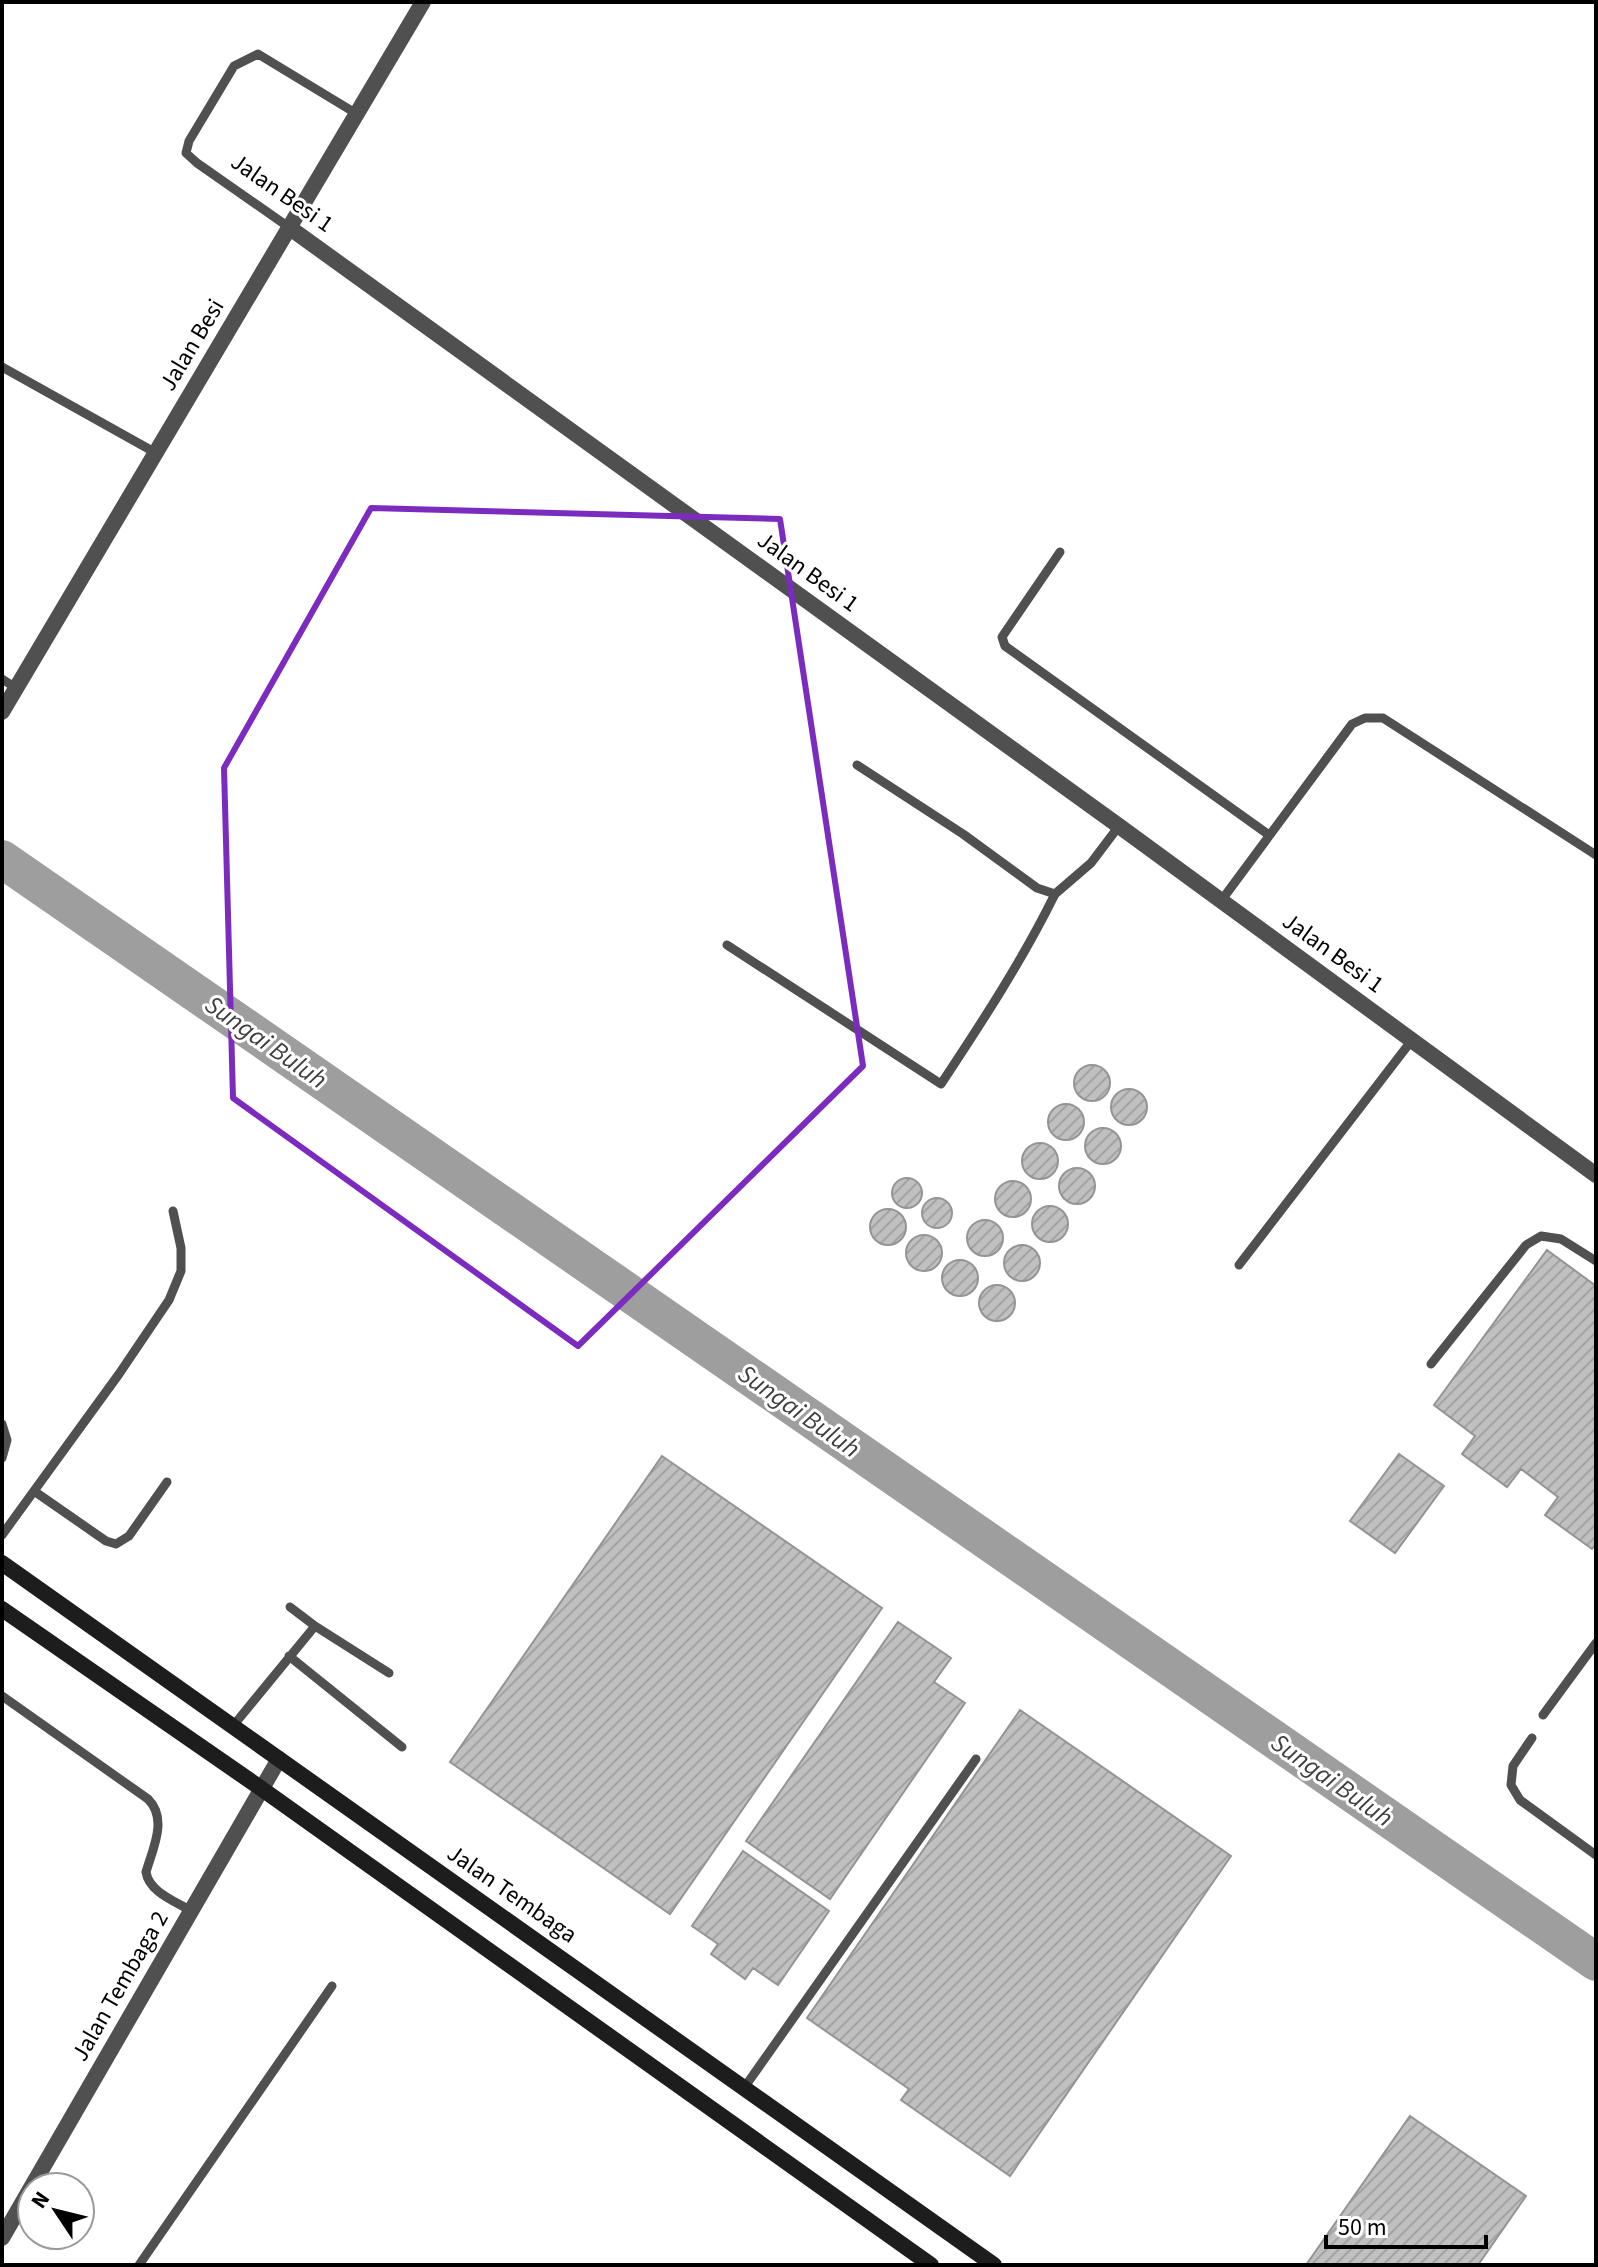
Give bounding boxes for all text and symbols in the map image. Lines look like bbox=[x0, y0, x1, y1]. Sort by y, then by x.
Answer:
street label: Jalan Besi 1 bbox=[223, 145, 341, 241]
street label: Jalan Besi bbox=[151, 292, 233, 398]
street label: Jalan Besi 1 bbox=[750, 523, 866, 621]
street label: Jalan Besi 1 bbox=[1275, 904, 1391, 1002]
water label: Sungai Buluh bbox=[197, 986, 335, 1098]
water label: Sungai Buluh bbox=[730, 1355, 868, 1467]
water label: Sungai Buluh bbox=[1263, 1724, 1401, 1836]
street label: Jalan Tembaga bbox=[440, 1836, 584, 1952]
street label: Jalan Tembaga 2 bbox=[63, 1904, 177, 2068]
north arrow bbox=[16, 2171, 96, 2251]
text: N bbox=[23, 2185, 58, 2215]
scale bar bbox=[1326, 2199, 1486, 2249]
text: 50 m bbox=[1338, 2210, 1387, 2245]

